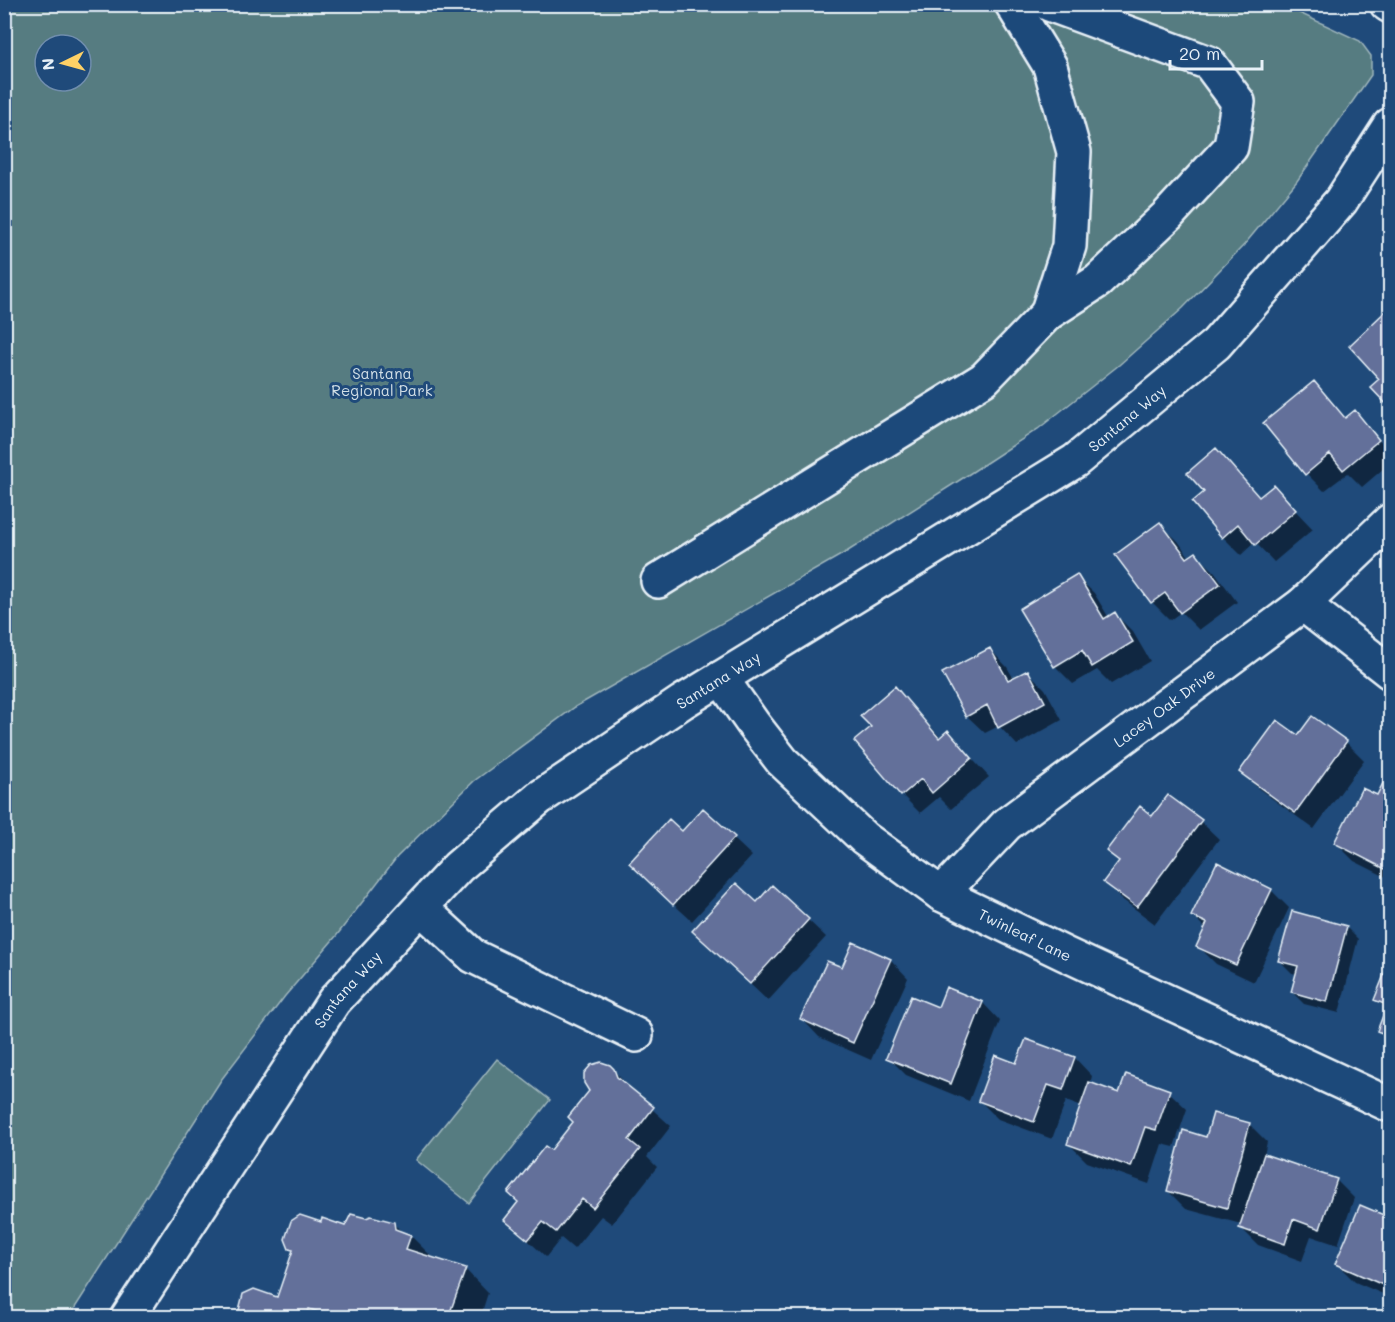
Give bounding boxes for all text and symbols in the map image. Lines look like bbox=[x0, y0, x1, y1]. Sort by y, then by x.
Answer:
north arrow bbox=[33, 33, 93, 93]
scale bar bbox=[1170, 33, 1262, 71]
text: 20 m bbox=[1179, 41, 1220, 65]
text: N bbox=[37, 57, 59, 71]
park label: Santana Regional Park bbox=[331, 363, 433, 400]
street label: Santana Way bbox=[1084, 380, 1170, 456]
street label: Santana Way bbox=[672, 647, 764, 713]
street label: Lacey Oak Drive bbox=[1109, 663, 1219, 752]
street label: Twinleaf Lane bbox=[975, 904, 1075, 966]
street label: Santana Way bbox=[309, 946, 386, 1032]

